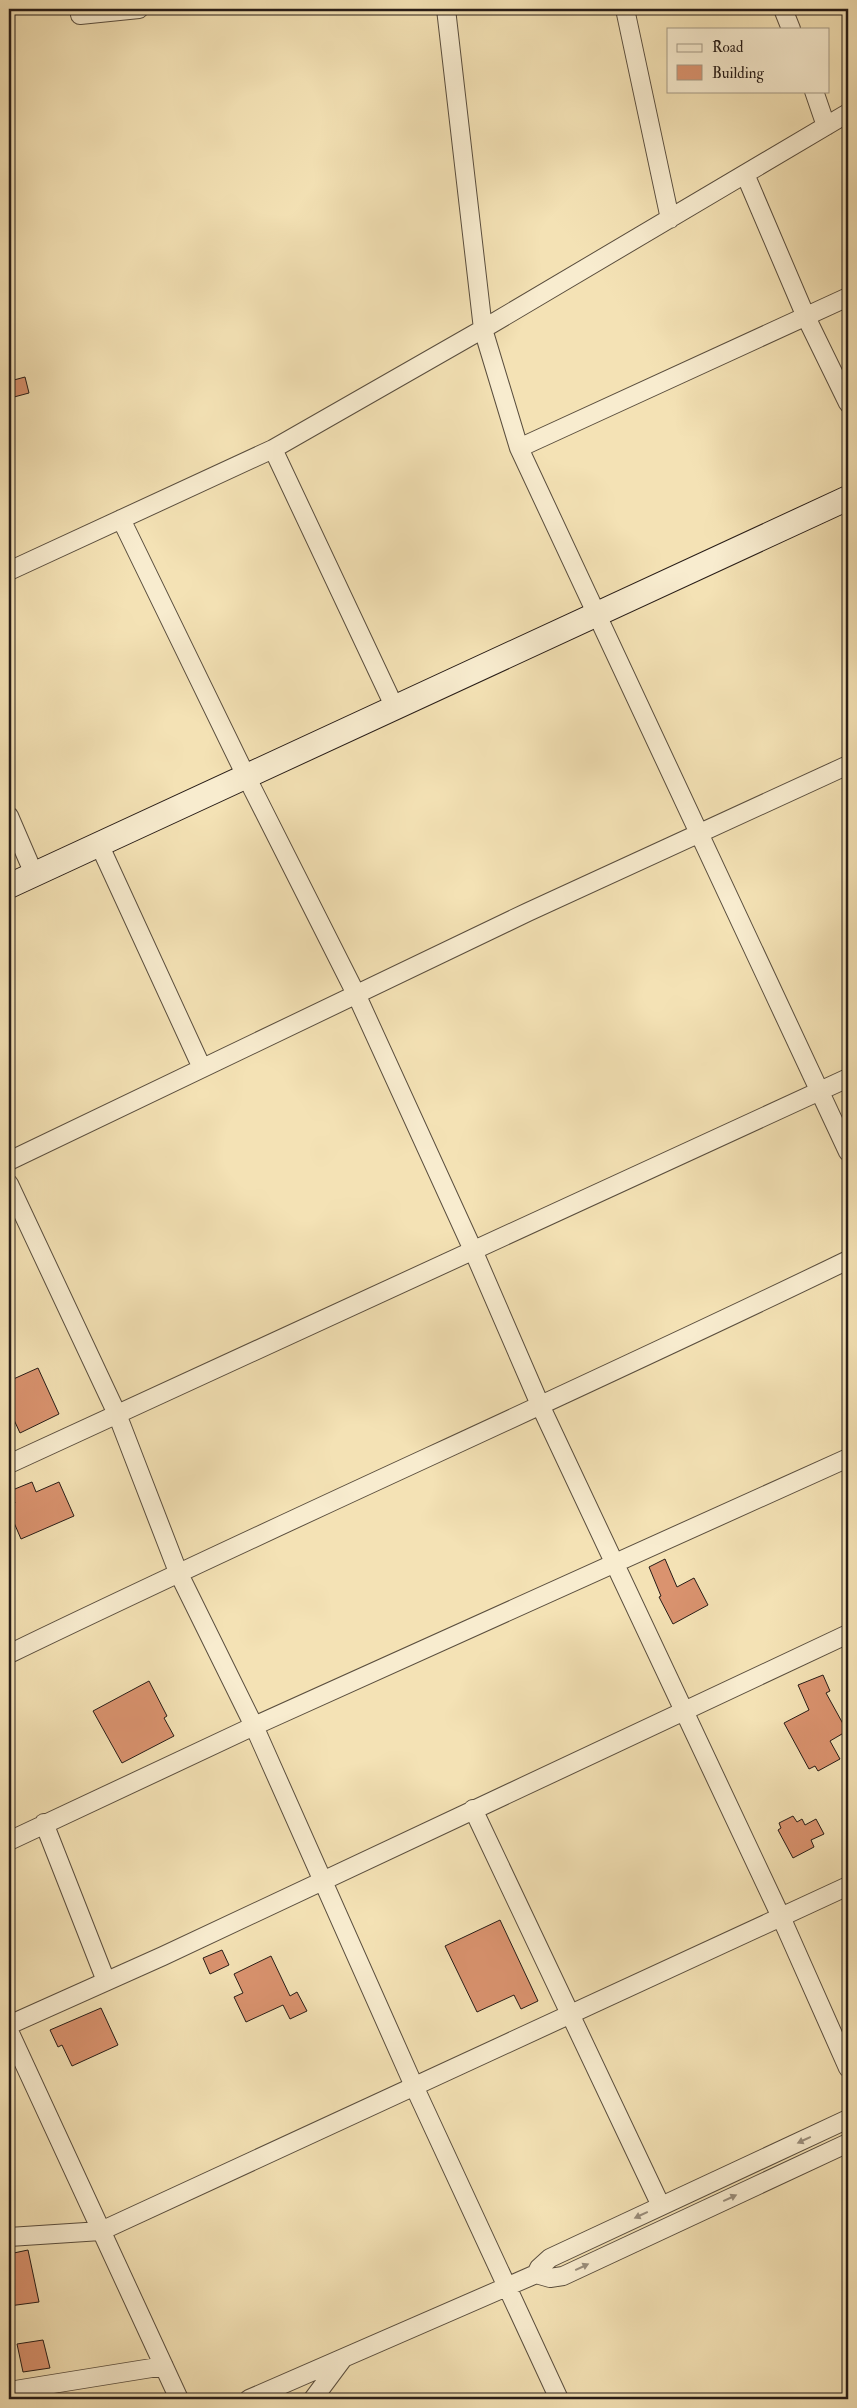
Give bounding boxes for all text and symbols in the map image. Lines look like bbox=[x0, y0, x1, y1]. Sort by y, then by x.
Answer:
legend bbox=[667, 28, 830, 92]
text: Road bbox=[712, 38, 744, 57]
text: Building bbox=[712, 64, 764, 83]
one-way arrow bbox=[797, 2136, 811, 2144]
one-way arrow bbox=[723, 2194, 737, 2202]
one-way arrow bbox=[634, 2212, 648, 2220]
one-way arrow bbox=[575, 2263, 589, 2271]

